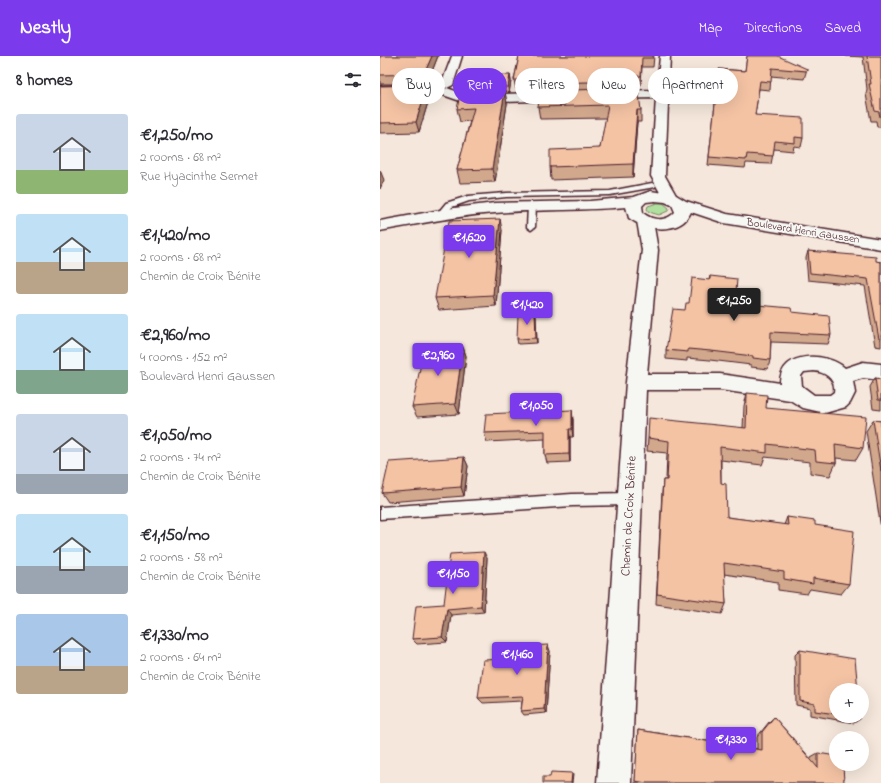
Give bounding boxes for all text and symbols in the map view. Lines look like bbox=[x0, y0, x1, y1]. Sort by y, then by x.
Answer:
text: Nestly bbox=[20, 15, 71, 42]
text: Map bbox=[699, 18, 722, 39]
text: Directions bbox=[744, 18, 802, 39]
text: Saved bbox=[824, 18, 861, 39]
text: 8 homes bbox=[16, 68, 73, 93]
chip: Buy bbox=[392, 68, 445, 104]
chip: Rent bbox=[453, 68, 507, 104]
chip: Filters bbox=[515, 68, 579, 104]
chip: New bbox=[587, 68, 640, 104]
chip: Apartment bbox=[648, 68, 738, 104]
icon: filters bbox=[342, 69, 364, 91]
text: €1,250/mo bbox=[140, 123, 213, 148]
icon: home bbox=[48, 130, 96, 178]
text: 2 rooms · 68 m² bbox=[140, 148, 221, 167]
text: Rue Hyacinthe Sermet bbox=[140, 167, 258, 186]
street label: Boulevard Henri Gaussen bbox=[744, 214, 861, 248]
text: €1,420/mo bbox=[140, 223, 210, 248]
pin: €1,620 bbox=[436, 225, 502, 259]
text: €1,620 bbox=[452, 228, 486, 247]
icon: home bbox=[48, 230, 96, 278]
text: 2 rooms · 68 m² bbox=[140, 248, 221, 267]
text: Chemin de Croix Bénite bbox=[140, 267, 260, 286]
pin: €1,250 bbox=[701, 288, 767, 322]
text: €1,250 bbox=[717, 291, 751, 310]
pin: €1,420 bbox=[494, 292, 560, 326]
text: €1,420 bbox=[511, 295, 543, 314]
text: €2,960/mo bbox=[140, 323, 210, 348]
icon: home bbox=[48, 330, 96, 378]
pin: €2,960 bbox=[405, 343, 471, 377]
text: €2,960 bbox=[421, 346, 455, 365]
text: 4 rooms · 152 m² bbox=[140, 348, 227, 367]
text: Boulevard Henri Gaussen bbox=[140, 367, 275, 386]
pin: €1,050 bbox=[503, 393, 569, 427]
text: €1,050 bbox=[519, 396, 553, 415]
text: €1,050/mo bbox=[140, 423, 212, 448]
icon: home bbox=[48, 430, 96, 478]
text: 2 rooms · 74 m² bbox=[140, 448, 221, 467]
street label: Chemin de Croix Bénite bbox=[616, 455, 642, 577]
text: Chemin de Croix Bénite bbox=[140, 467, 260, 486]
text: €1,150/mo bbox=[140, 523, 210, 548]
icon: home bbox=[48, 530, 96, 578]
text: 2 rooms · 58 m² bbox=[140, 548, 223, 567]
pin: €1,150 bbox=[420, 561, 486, 595]
text: €1,150 bbox=[437, 564, 469, 583]
text: Chemin de Croix Bénite bbox=[140, 567, 260, 586]
text: €1,330/mo bbox=[140, 623, 209, 648]
icon: home bbox=[48, 630, 96, 678]
pin: €1,460 bbox=[484, 642, 550, 676]
text: €1,460 bbox=[501, 645, 533, 664]
text: 2 rooms · 64 m² bbox=[140, 648, 222, 667]
text: Chemin de Croix Bénite bbox=[140, 667, 260, 686]
map controls bbox=[829, 683, 869, 771]
button: + bbox=[829, 683, 869, 723]
pin: €1,330 bbox=[698, 727, 764, 761]
text: €1,330 bbox=[715, 730, 747, 749]
button: − bbox=[829, 731, 869, 771]

